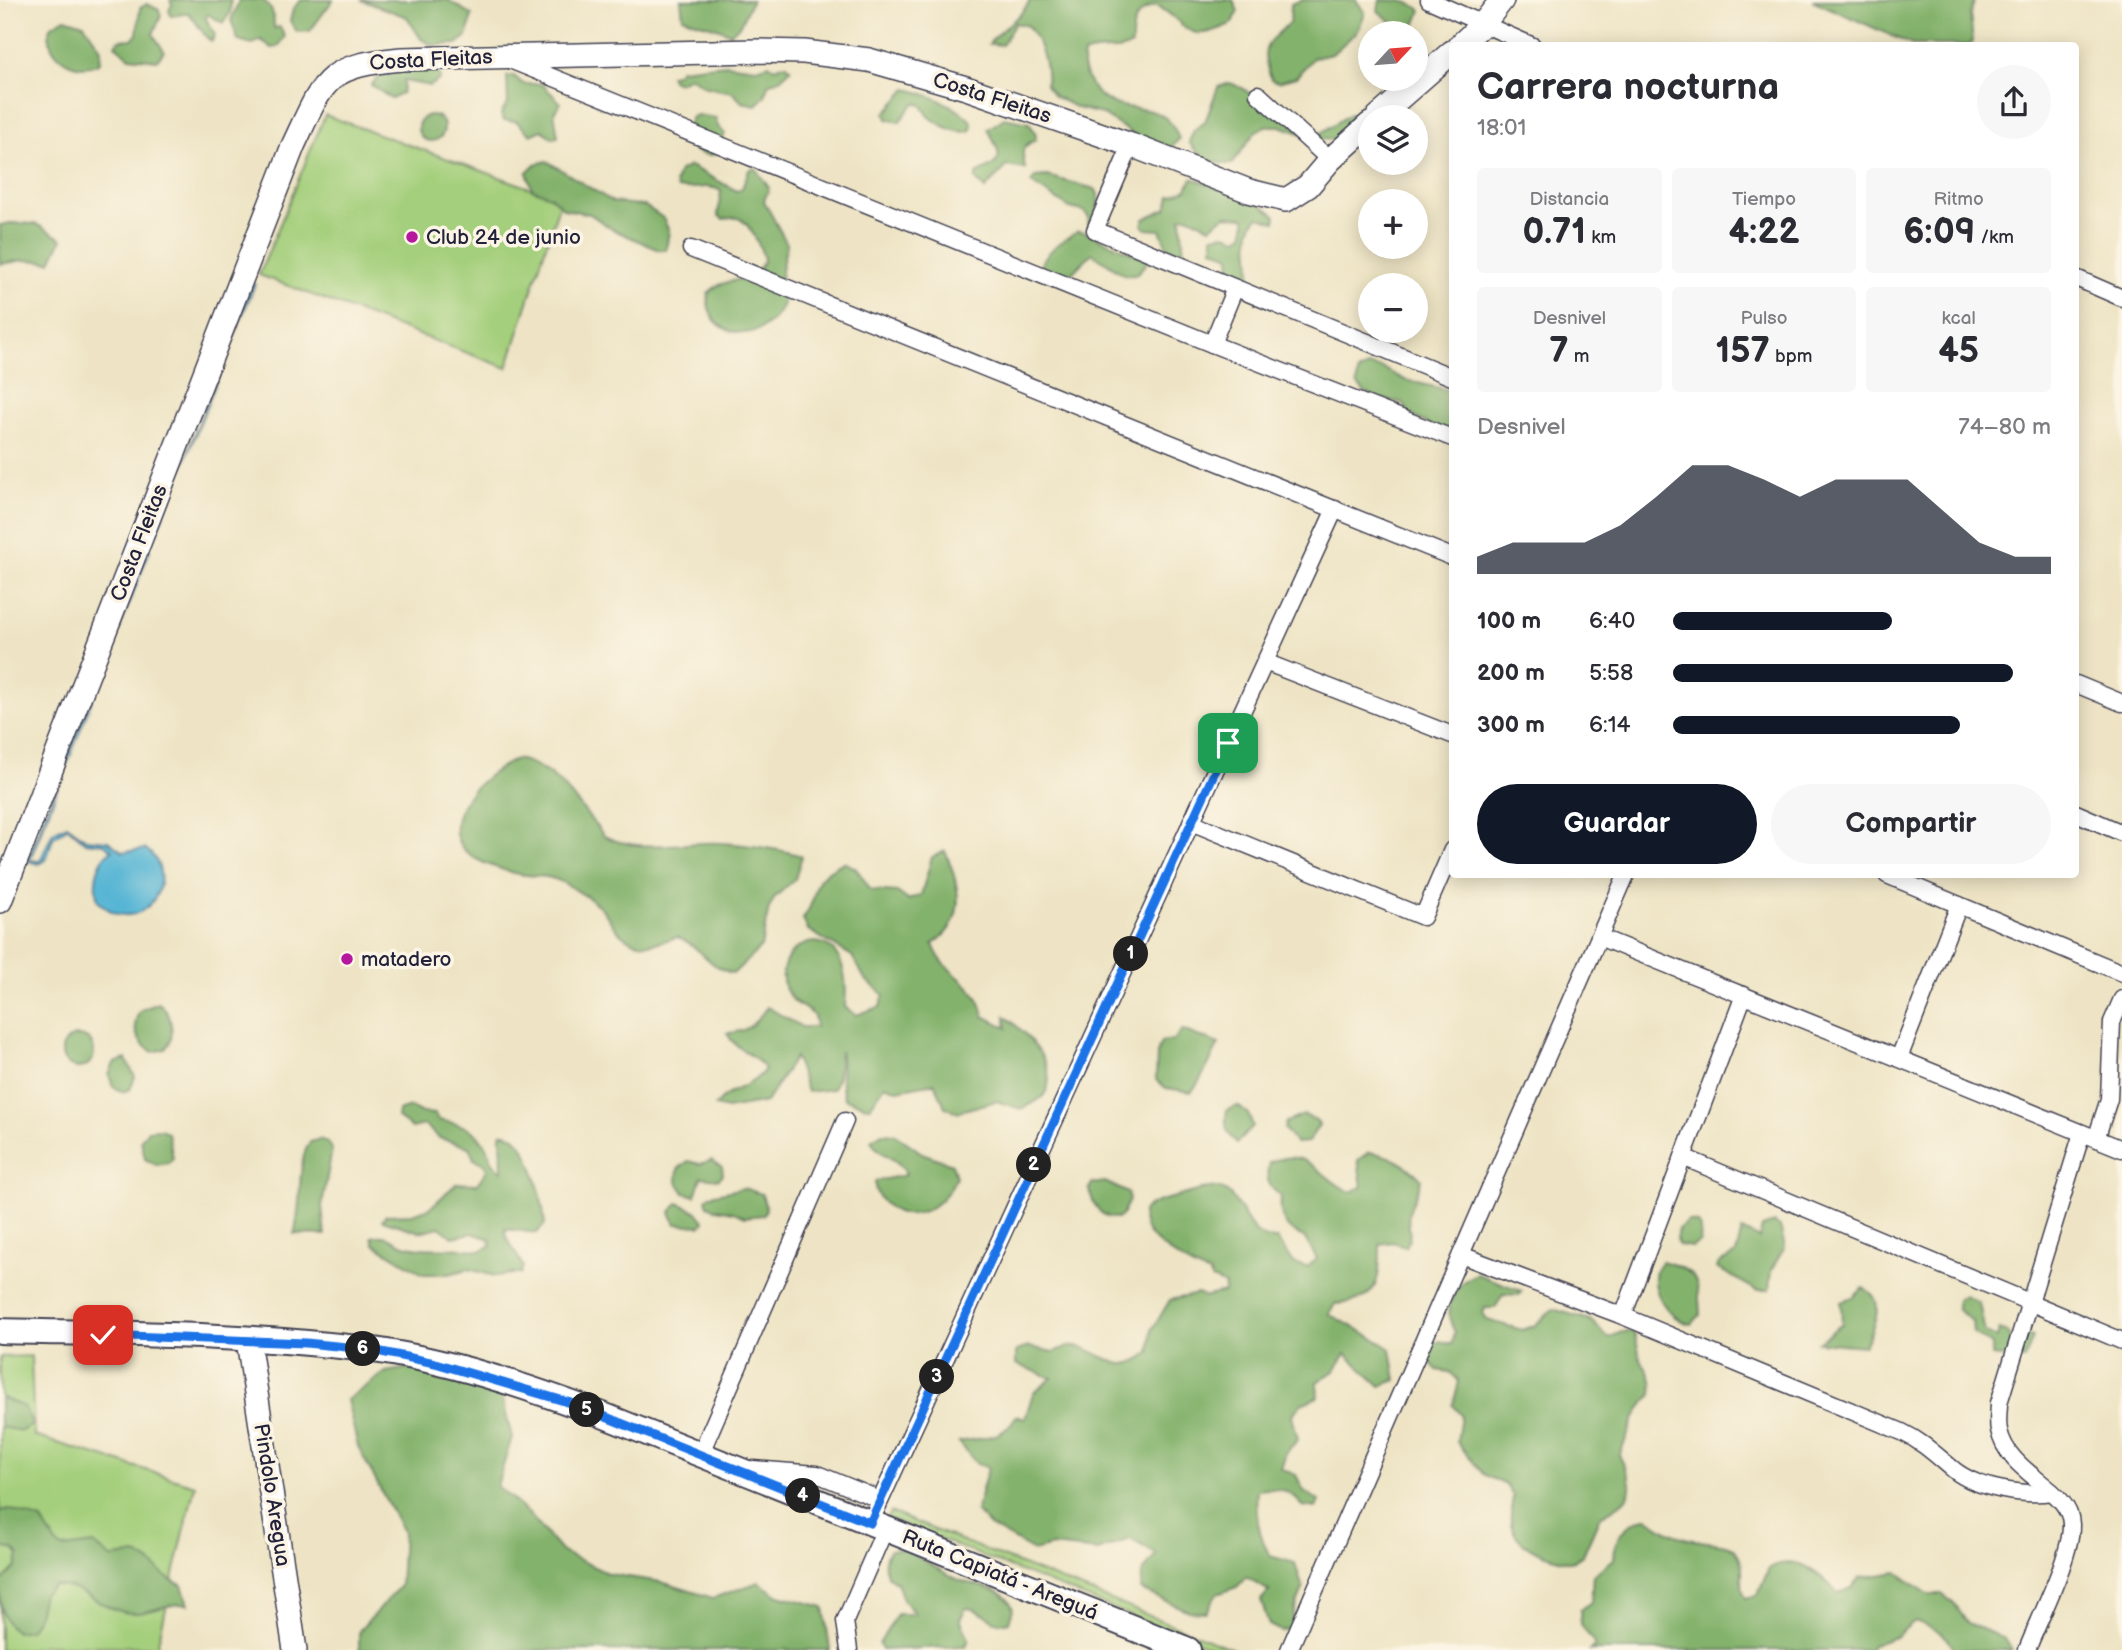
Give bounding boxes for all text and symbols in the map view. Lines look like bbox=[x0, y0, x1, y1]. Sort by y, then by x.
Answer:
north arrow bbox=[1358, 21, 1428, 91]
map controls bbox=[1358, 21, 1428, 343]
street label: Costa Fleitas bbox=[369, 44, 493, 76]
text: Carrera nocturna bbox=[1477, 65, 1779, 110]
button: share bbox=[1977, 65, 2051, 139]
street label: Costa Fleitas bbox=[930, 67, 1054, 129]
button: layers bbox=[1358, 105, 1428, 175]
text: 18:01 bbox=[1477, 114, 1526, 142]
text: Distancia bbox=[1529, 188, 1609, 211]
text: Tiempo bbox=[1732, 188, 1796, 211]
text: Ritmo bbox=[1934, 188, 1984, 211]
button: + bbox=[1358, 189, 1428, 259]
text: 0.71 bbox=[1522, 211, 1586, 254]
text: 4:22 bbox=[1729, 211, 1799, 254]
text: 6:09 bbox=[1903, 211, 1975, 254]
place label: Club 24 de junio bbox=[426, 225, 581, 250]
text: km bbox=[1586, 226, 1616, 249]
text: /km bbox=[1975, 226, 2014, 249]
marker: Club 24 de junio bbox=[404, 229, 420, 245]
button: − bbox=[1358, 273, 1428, 343]
text: Desnivel bbox=[1533, 307, 1606, 330]
text: Pulso bbox=[1741, 307, 1787, 330]
text: kcal bbox=[1942, 307, 1976, 330]
text: 7 bbox=[1549, 330, 1569, 373]
text: 157 bbox=[1716, 330, 1770, 373]
text: 45 bbox=[1938, 330, 1979, 373]
text: m bbox=[1569, 345, 1589, 368]
text: bpm bbox=[1770, 345, 1812, 368]
text: Desnivel bbox=[1477, 413, 1566, 441]
text: 74–80 m bbox=[1958, 413, 2051, 441]
street label: Costa Fleitas bbox=[105, 481, 173, 605]
text: 100 m bbox=[1477, 607, 1541, 635]
text: 6:40 bbox=[1589, 607, 1635, 635]
text: 200 m bbox=[1477, 659, 1545, 687]
text: 5:58 bbox=[1589, 659, 1633, 687]
text: 300 m bbox=[1477, 711, 1545, 739]
text: 6:14 bbox=[1589, 711, 1631, 739]
pin bbox=[1198, 713, 1258, 773]
icon: arrive bbox=[1209, 724, 1247, 762]
button: Guardar bbox=[1477, 784, 1757, 864]
button: Compartir bbox=[1771, 784, 2051, 864]
pin: 1 bbox=[1114, 936, 1148, 972]
text: 1 bbox=[1127, 942, 1135, 965]
place label: matadero bbox=[361, 947, 452, 972]
marker: matadero bbox=[339, 951, 355, 967]
pin: 2 bbox=[1016, 1148, 1052, 1182]
text: 2 bbox=[1028, 1153, 1039, 1176]
pin bbox=[73, 1305, 133, 1365]
icon: check bbox=[84, 1316, 122, 1354]
pin: 6 bbox=[346, 1332, 380, 1366]
text: 6 bbox=[357, 1337, 368, 1360]
pin: 3 bbox=[920, 1360, 954, 1394]
text: 3 bbox=[931, 1365, 942, 1388]
pin: 5 bbox=[570, 1392, 604, 1428]
text: 5 bbox=[581, 1398, 592, 1421]
street label: Pindolo Aregua bbox=[248, 1422, 296, 1568]
pin: 4 bbox=[786, 1478, 820, 1514]
text: 4 bbox=[797, 1484, 808, 1507]
street label: Ruta Capiatá - Areguá bbox=[898, 1524, 1102, 1626]

